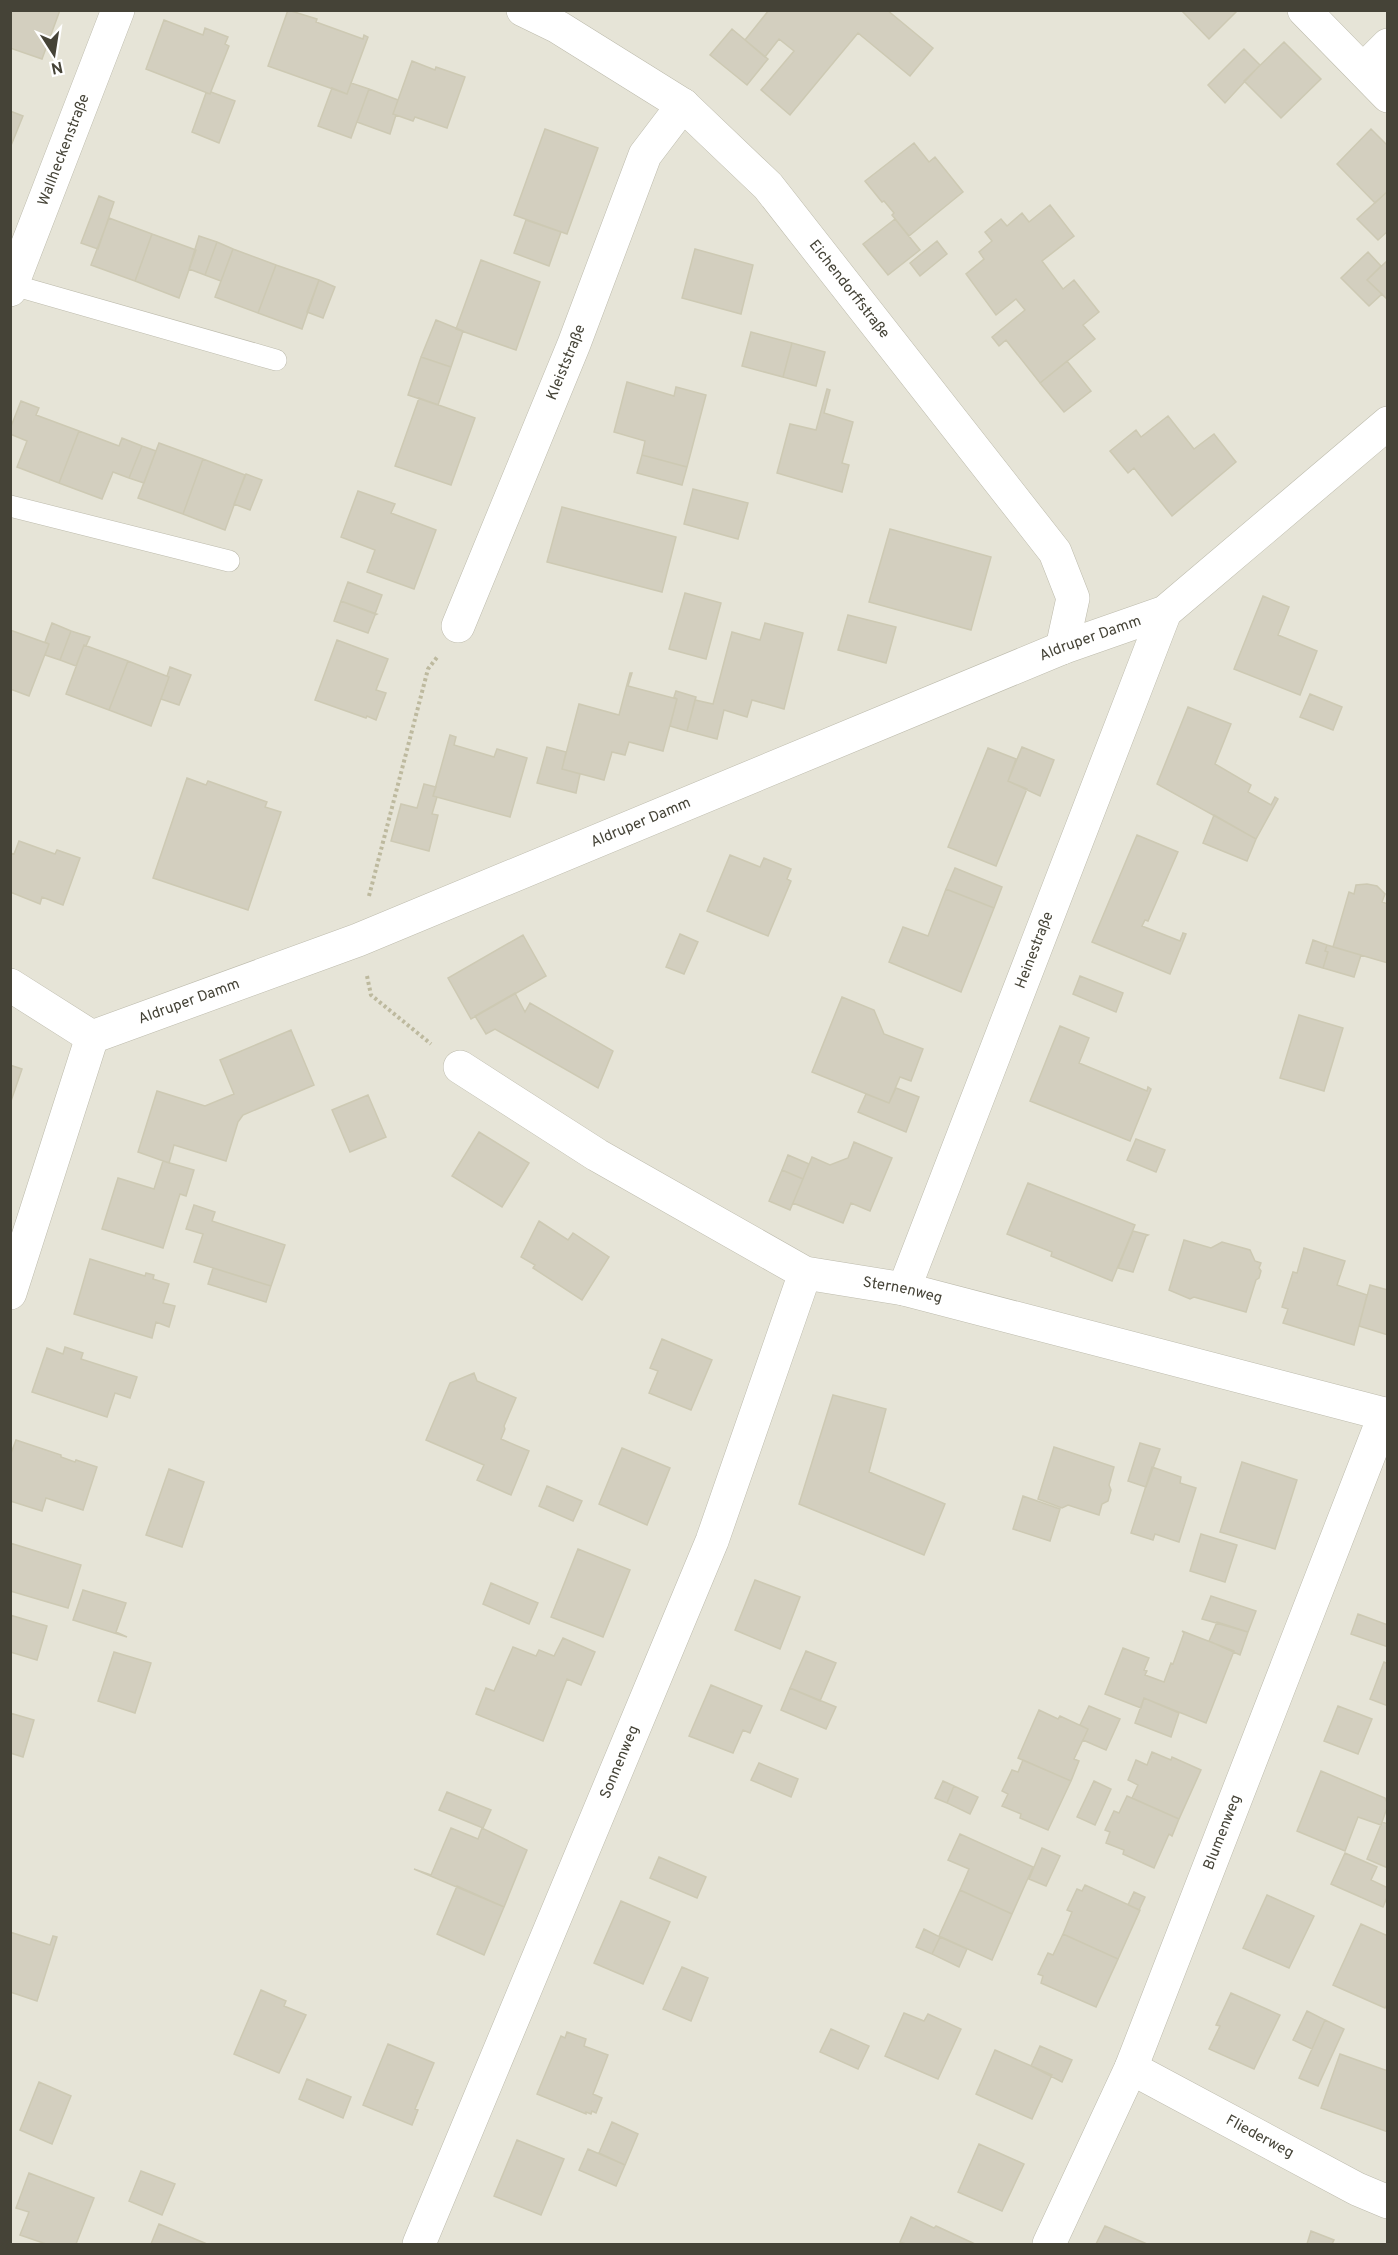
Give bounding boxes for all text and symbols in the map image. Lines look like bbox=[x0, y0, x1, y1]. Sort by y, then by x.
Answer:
north arrow bbox=[24, 24, 84, 84]
text: N bbox=[49, 56, 64, 78]
street label: Wallheckenstraße bbox=[34, 91, 94, 209]
street label: Eichendorffstraße bbox=[804, 236, 894, 343]
street label: Kleiststraße bbox=[542, 322, 590, 403]
street label: Aldruper Damm bbox=[1037, 612, 1144, 666]
street label: Aldruper Damm bbox=[588, 794, 694, 852]
street label: Heinestraße bbox=[1011, 909, 1058, 991]
street label: Aldruper Damm bbox=[136, 974, 242, 1029]
street label: Sternenweg bbox=[861, 1273, 944, 1308]
street label: Sonnenweg bbox=[596, 1722, 644, 1802]
street label: Blumenweg bbox=[1199, 1792, 1246, 1873]
street label: Fliederweg bbox=[1222, 2111, 1297, 2163]

